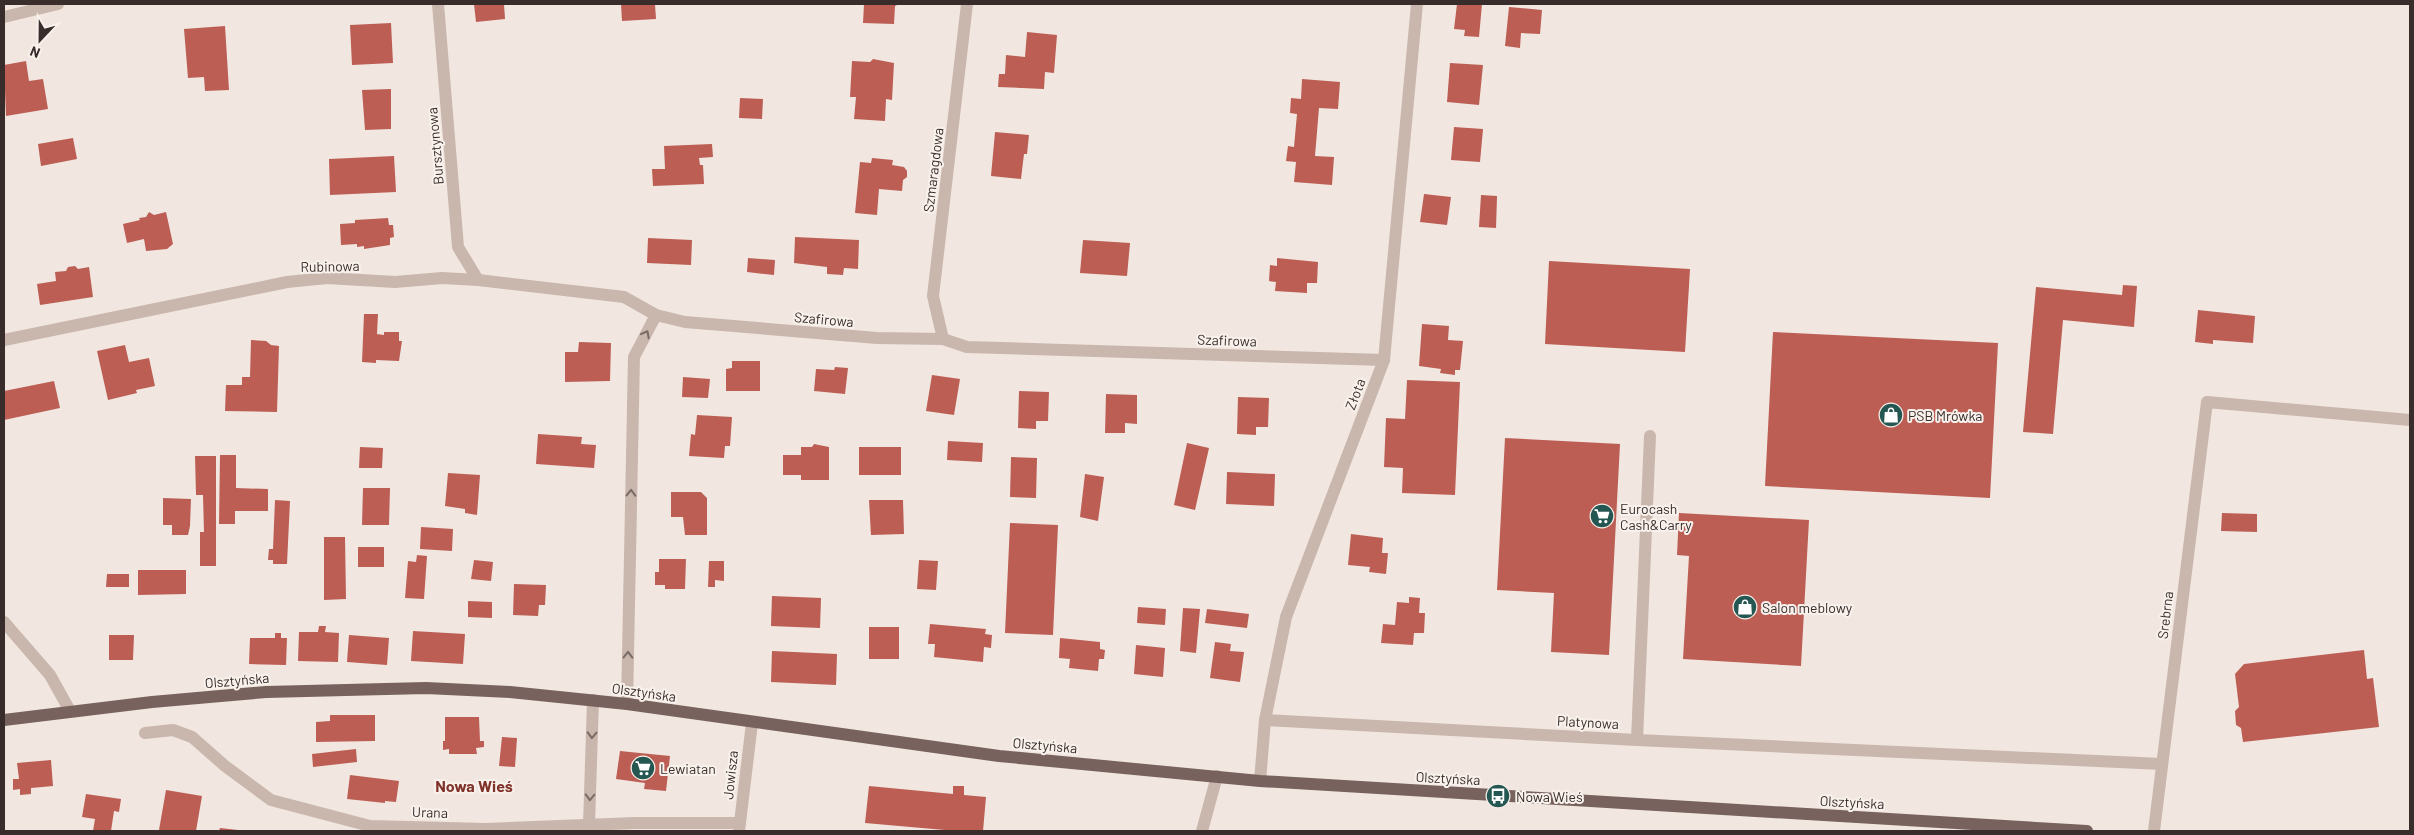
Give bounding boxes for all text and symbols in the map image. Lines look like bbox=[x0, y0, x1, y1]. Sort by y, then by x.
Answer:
north arrow bbox=[15, 15, 65, 65]
text: N bbox=[27, 43, 42, 62]
street label: Bursztynowa bbox=[423, 107, 447, 185]
street label: Szmaragdowa bbox=[919, 127, 947, 213]
street label: Rubinowa bbox=[300, 257, 360, 275]
street label: Szafirowa bbox=[794, 308, 854, 330]
one-way arrow bbox=[640, 330, 650, 339]
street label: Szafirowa bbox=[1197, 330, 1257, 350]
street label: Złota bbox=[1341, 376, 1369, 412]
shop icon: PSB Mrówka bbox=[1878, 402, 1904, 428]
place label: PSB Mrówka bbox=[1908, 407, 1982, 424]
one-way arrow bbox=[626, 489, 636, 496]
place label: Eurocash Cash&Carry bbox=[1620, 500, 1692, 533]
supermarket icon: Eurocash Cash&Carry bbox=[1589, 503, 1615, 529]
street label: Srebrna bbox=[2154, 590, 2176, 640]
shop icon: Salon meblowy bbox=[1732, 594, 1758, 620]
place label: Salon meblowy bbox=[1762, 599, 1853, 616]
one-way arrow bbox=[623, 651, 633, 659]
street label: Olsztyńska bbox=[204, 669, 270, 691]
street label: Olsztyńska bbox=[611, 679, 677, 705]
street label: Platynowa bbox=[1557, 712, 1619, 732]
one-way arrow bbox=[587, 732, 597, 739]
street label: Olsztyńska bbox=[1012, 734, 1078, 756]
street label: Jowisza bbox=[719, 750, 741, 800]
supermarket icon: Lewiatan bbox=[630, 755, 656, 781]
place label: Lewiatan bbox=[660, 760, 716, 777]
street label: Olsztyńska bbox=[1415, 768, 1481, 788]
district label: Nowa Wieś bbox=[435, 776, 513, 795]
bus stop icon: Nowa Wieś bbox=[1485, 783, 1511, 809]
place label: Nowa Wieś bbox=[1516, 788, 1583, 805]
street label: Olsztyńska bbox=[1819, 792, 1885, 812]
one-way arrow bbox=[585, 794, 595, 802]
street label: Urana bbox=[412, 803, 448, 821]

